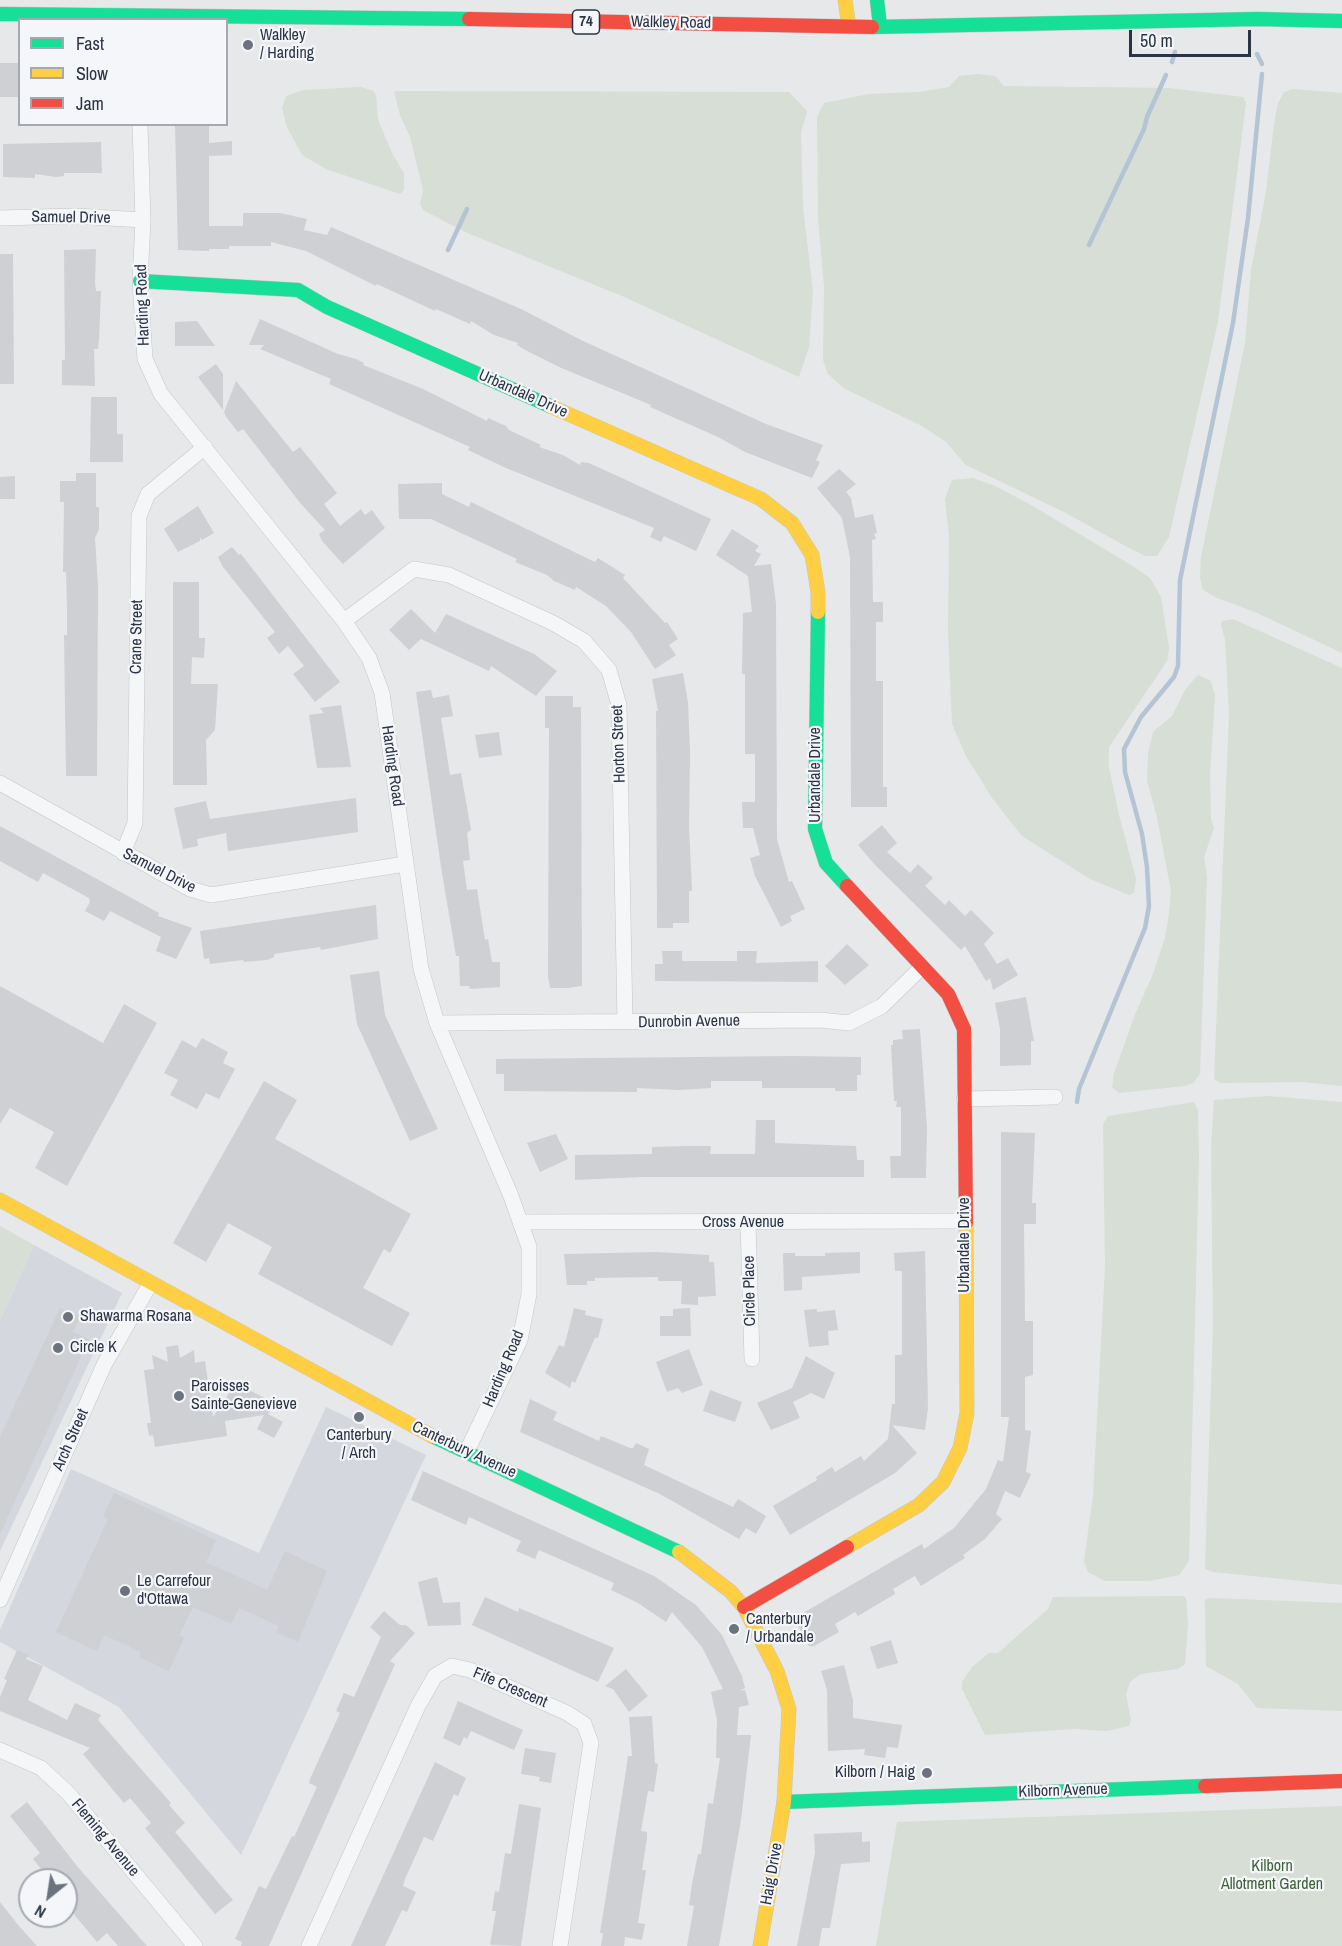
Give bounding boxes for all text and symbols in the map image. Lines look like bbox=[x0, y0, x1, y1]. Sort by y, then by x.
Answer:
road number: 74 bbox=[572, 10, 600, 34]
street label: Walkley Road bbox=[631, 13, 711, 33]
legend bbox=[18, 18, 228, 126]
scale bar bbox=[1132, 18, 1254, 56]
place label: Walkley / Harding bbox=[260, 26, 314, 64]
text: 50 m bbox=[1140, 28, 1173, 53]
text: Fast bbox=[76, 31, 104, 56]
marker: Walkley / Harding bbox=[241, 38, 255, 52]
text: Slow bbox=[76, 61, 108, 86]
text: Jam bbox=[76, 91, 104, 116]
street label: Samuel Drive bbox=[31, 208, 111, 228]
street label: Harding Road bbox=[132, 264, 154, 346]
street label: Urbandale Drive bbox=[475, 366, 571, 422]
street label: Crane Street bbox=[127, 600, 147, 674]
street label: Horton Street bbox=[608, 705, 630, 783]
street label: Harding Road bbox=[377, 724, 407, 808]
street label: Urbandale Drive bbox=[806, 727, 826, 823]
street label: Samuel Drive bbox=[119, 844, 199, 898]
street label: Dunrobin Avenue bbox=[638, 1012, 740, 1032]
street label: Urbandale Drive bbox=[955, 1197, 975, 1293]
street label: Cross Avenue bbox=[702, 1213, 784, 1233]
street label: Circle Place bbox=[740, 1255, 760, 1327]
place label: Shawarma Rosana bbox=[80, 1307, 192, 1327]
marker: Shawarma Rosana bbox=[61, 1310, 75, 1324]
street label: Harding Road bbox=[479, 1328, 529, 1410]
place label: Circle K bbox=[70, 1338, 117, 1358]
marker: Circle K bbox=[51, 1341, 65, 1355]
place label: Paroisses Sainte-Genevieve bbox=[191, 1377, 297, 1415]
marker: Paroisses Sainte-Genevieve bbox=[172, 1389, 186, 1403]
street label: Arch Street bbox=[49, 1406, 93, 1474]
marker: Canterbury / Arch bbox=[352, 1410, 366, 1424]
street label: Canterbury Avenue bbox=[409, 1417, 519, 1483]
place label: Canterbury / Arch bbox=[327, 1426, 391, 1464]
place label: Le Carrefour d'Ottawa bbox=[137, 1572, 211, 1610]
marker: Le Carrefour d'Ottawa bbox=[118, 1584, 132, 1598]
place label: Canterbury / Urbandale bbox=[746, 1610, 814, 1648]
marker: Canterbury / Urbandale bbox=[727, 1622, 741, 1636]
street label: Fife Crescent bbox=[470, 1664, 550, 1712]
place label: Kilborn / Haig bbox=[835, 1763, 915, 1783]
marker: Kilborn / Haig bbox=[920, 1766, 934, 1780]
street label: Kilborn Avenue bbox=[1018, 1780, 1108, 1802]
street label: Fleming Avenue bbox=[67, 1795, 143, 1881]
street label: Haig Drive bbox=[757, 1841, 787, 1907]
park label: Kilborn Allotment Garden bbox=[1221, 1857, 1323, 1895]
north arrow bbox=[18, 1868, 78, 1928]
text: N bbox=[30, 1900, 50, 1924]

